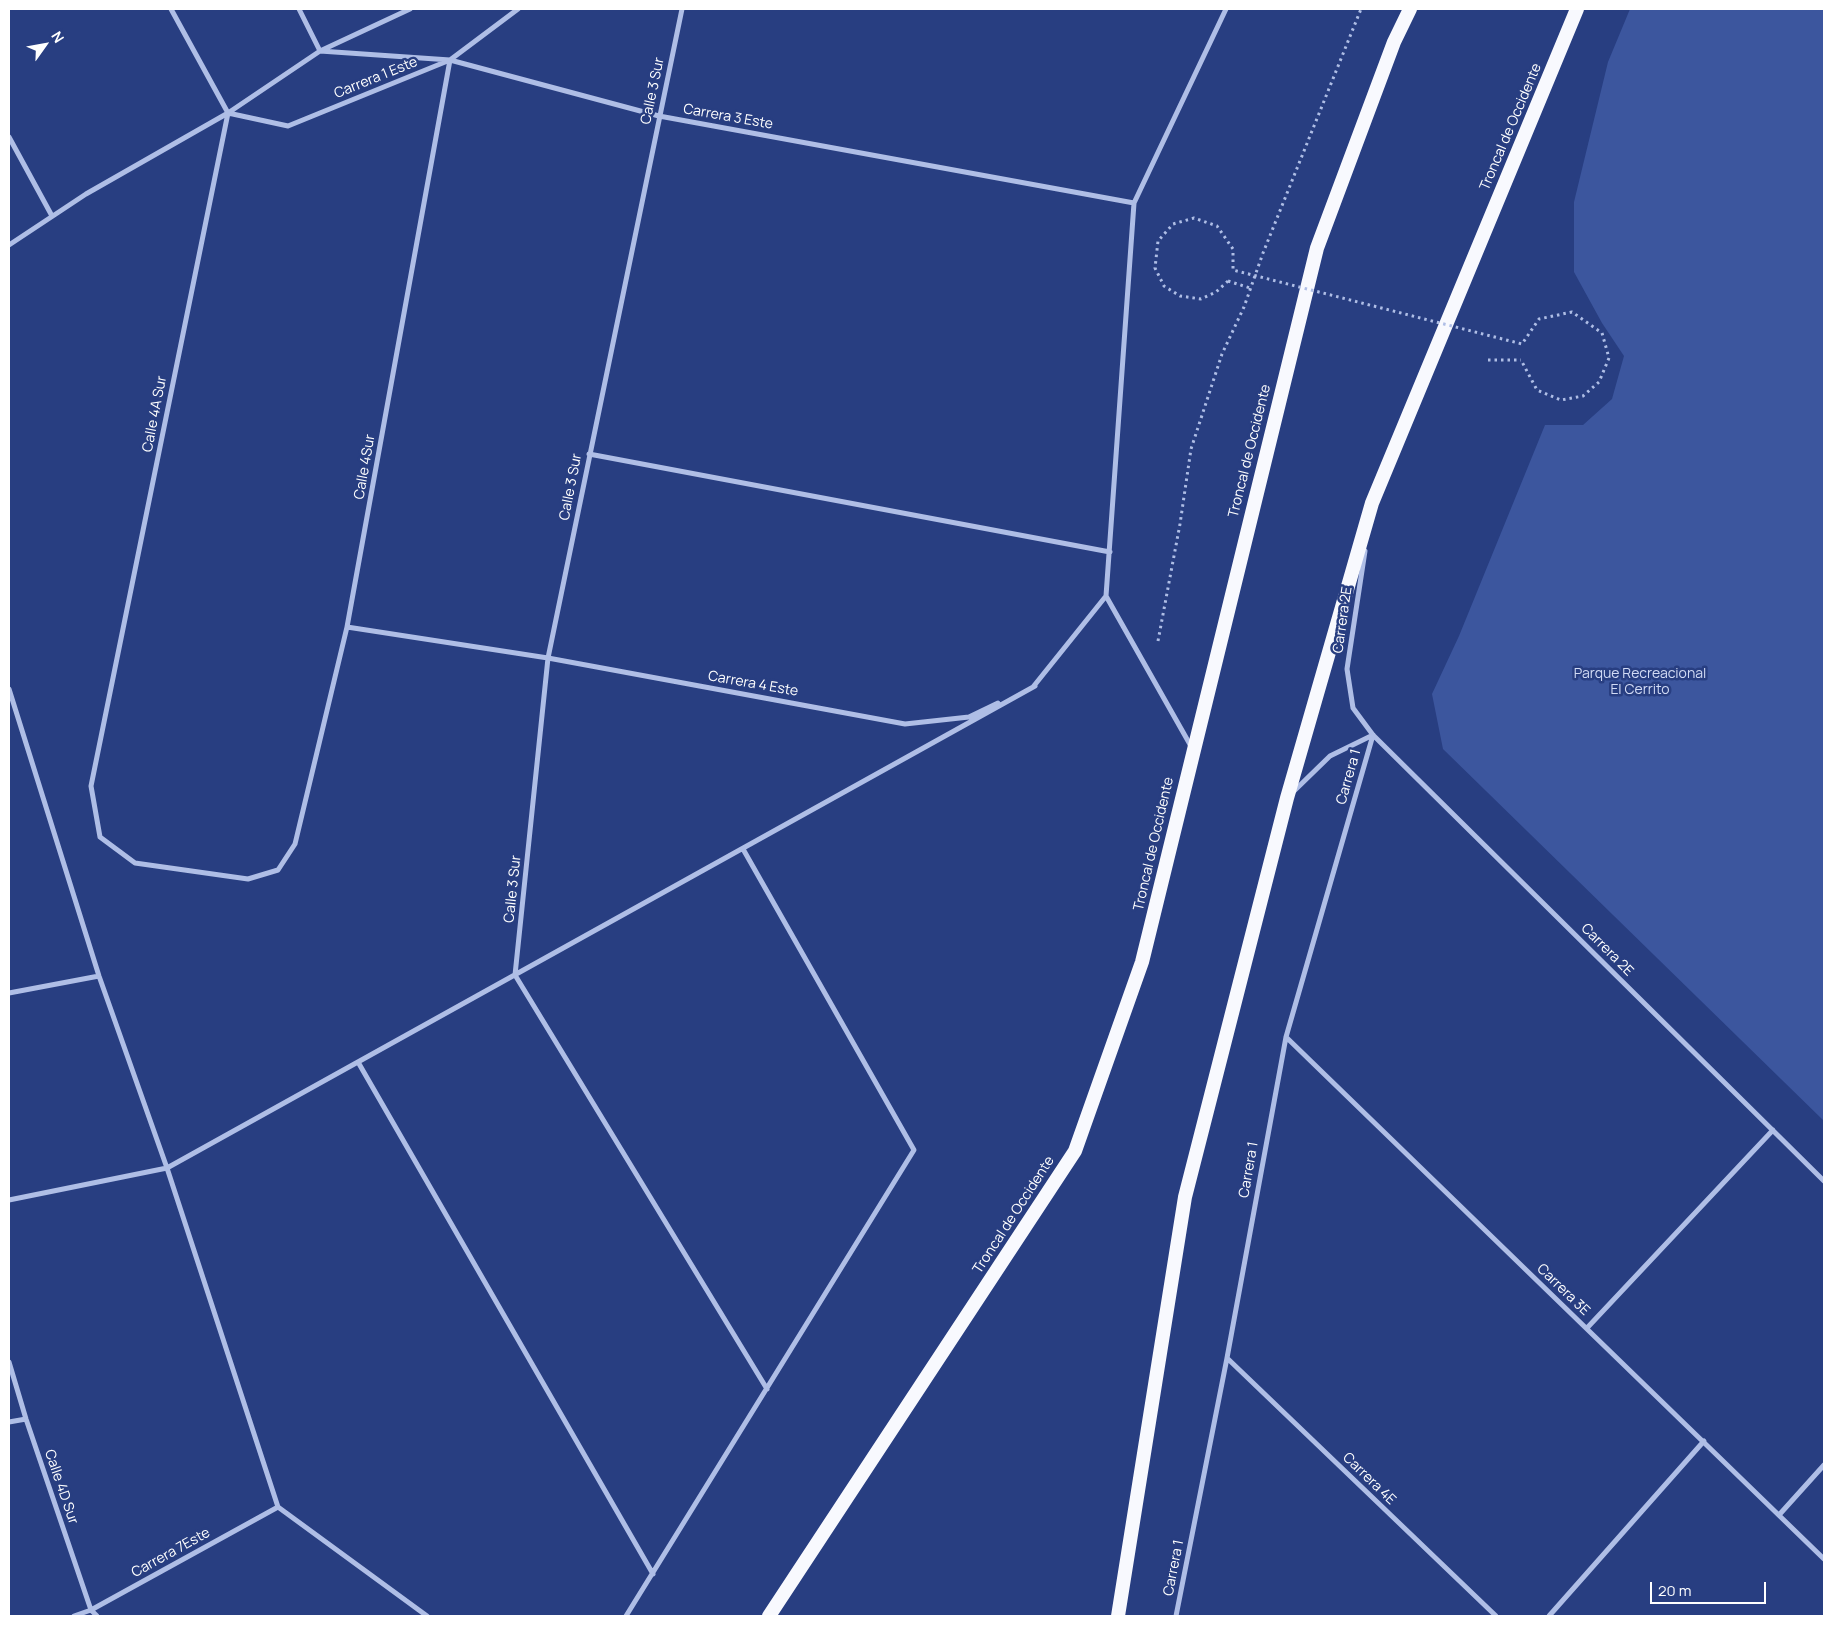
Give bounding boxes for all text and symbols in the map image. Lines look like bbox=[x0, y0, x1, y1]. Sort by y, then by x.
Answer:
north arrow bbox=[20, 20, 70, 70]
text: N bbox=[47, 27, 69, 46]
street label: Carrera 1 Este bbox=[332, 54, 420, 102]
street label: Calle 3 Sur bbox=[638, 56, 668, 126]
street label: Troncal de Occidente bbox=[1477, 61, 1545, 193]
street label: Carrera 3 Este bbox=[682, 101, 774, 133]
street label: Calle 4A Sur bbox=[139, 374, 171, 454]
street label: Troncal de Occidente bbox=[1225, 383, 1275, 519]
street label: Calle 4Sur bbox=[351, 433, 379, 501]
street label: Calle 3 Sur bbox=[556, 452, 586, 522]
street label: Carrera 2E bbox=[1330, 586, 1356, 654]
park label: Parque Recreacional El Cerrito bbox=[1574, 666, 1706, 699]
street label: Carrera 4 Este bbox=[707, 668, 799, 700]
street label: Carrera 1 bbox=[1333, 747, 1365, 807]
street label: Troncal de Occidente bbox=[1130, 776, 1178, 912]
street label: Calle 3 Sur bbox=[501, 854, 525, 924]
street label: Carrera 2E bbox=[1577, 920, 1637, 980]
street label: Carrera 1 bbox=[1236, 1141, 1262, 1199]
street label: Troncal de Occidente bbox=[970, 1153, 1058, 1277]
street label: Carrera 3E bbox=[1533, 1261, 1593, 1319]
street label: Calle 4D Sur bbox=[40, 1448, 82, 1526]
street label: Carrera 4E bbox=[1339, 1450, 1399, 1508]
street label: Carrera 7Este bbox=[129, 1525, 213, 1581]
street label: Carrera 1 bbox=[1160, 1539, 1188, 1597]
scale bar bbox=[1653, 1572, 1769, 1604]
text: 20 m bbox=[1658, 1580, 1691, 1601]

